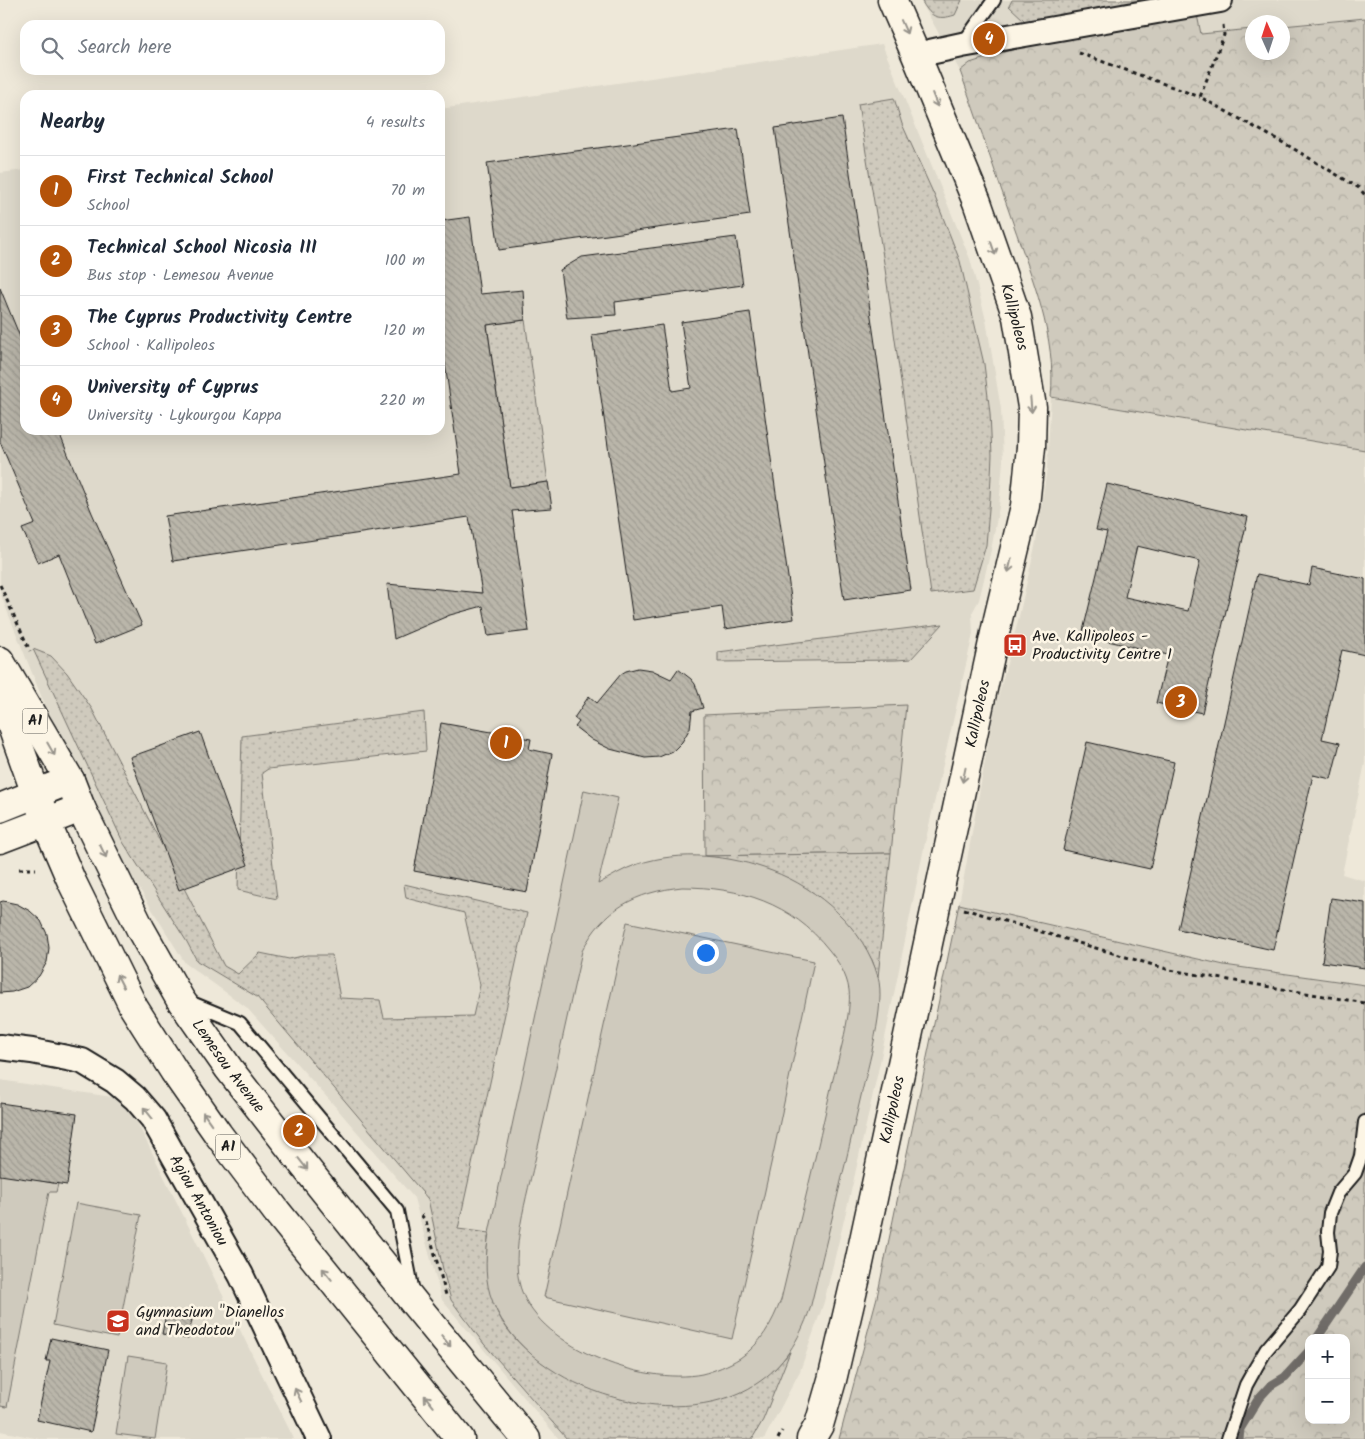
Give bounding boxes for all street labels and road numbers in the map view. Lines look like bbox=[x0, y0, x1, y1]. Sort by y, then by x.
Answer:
street label: Kallipoleos bbox=[993, 281, 1035, 354]
street label: Kallipoleos bbox=[958, 677, 997, 750]
road number: A1 bbox=[22, 708, 48, 734]
street label: Lemesou Avenue bbox=[185, 1014, 271, 1118]
street label: Kallipoleos bbox=[873, 1073, 912, 1146]
road number: A1 bbox=[216, 1134, 240, 1160]
street label: Agiou Antoniou bbox=[163, 1150, 235, 1251]

